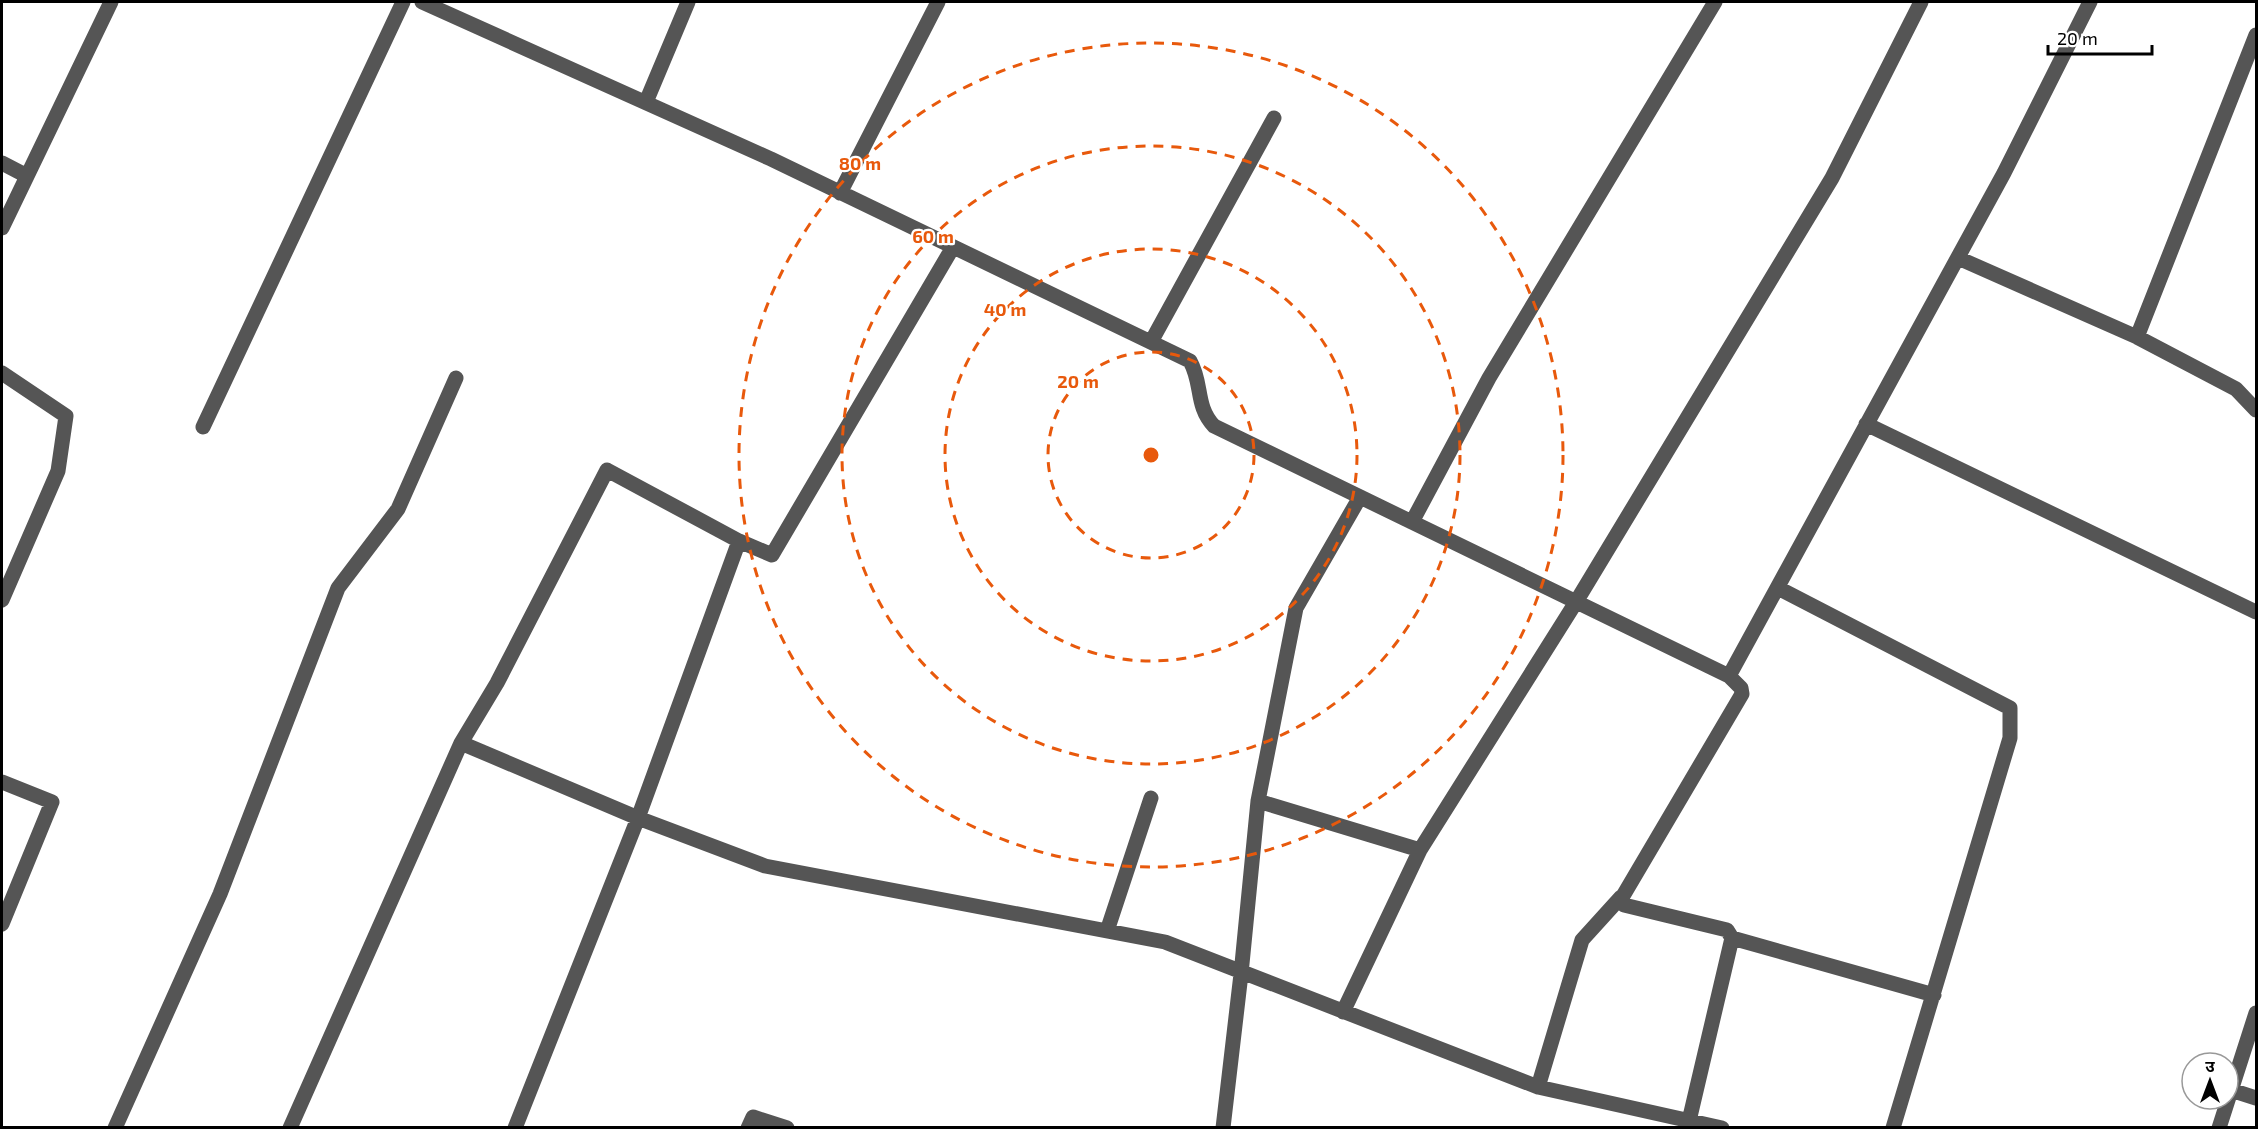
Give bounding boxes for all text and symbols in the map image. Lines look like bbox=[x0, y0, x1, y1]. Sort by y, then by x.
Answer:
scale bar bbox=[2048, 18, 2152, 56]
text: 20 m bbox=[2057, 27, 2098, 49]
text: 80 m bbox=[839, 152, 881, 174]
text: 60 m bbox=[912, 225, 954, 247]
text: 40 m bbox=[984, 298, 1026, 320]
text: 20 m bbox=[1057, 370, 1099, 392]
centre of rings bbox=[1141, 445, 1161, 465]
north arrow bbox=[2180, 1051, 2240, 1111]
text: उ bbox=[2205, 1056, 2215, 1075]

